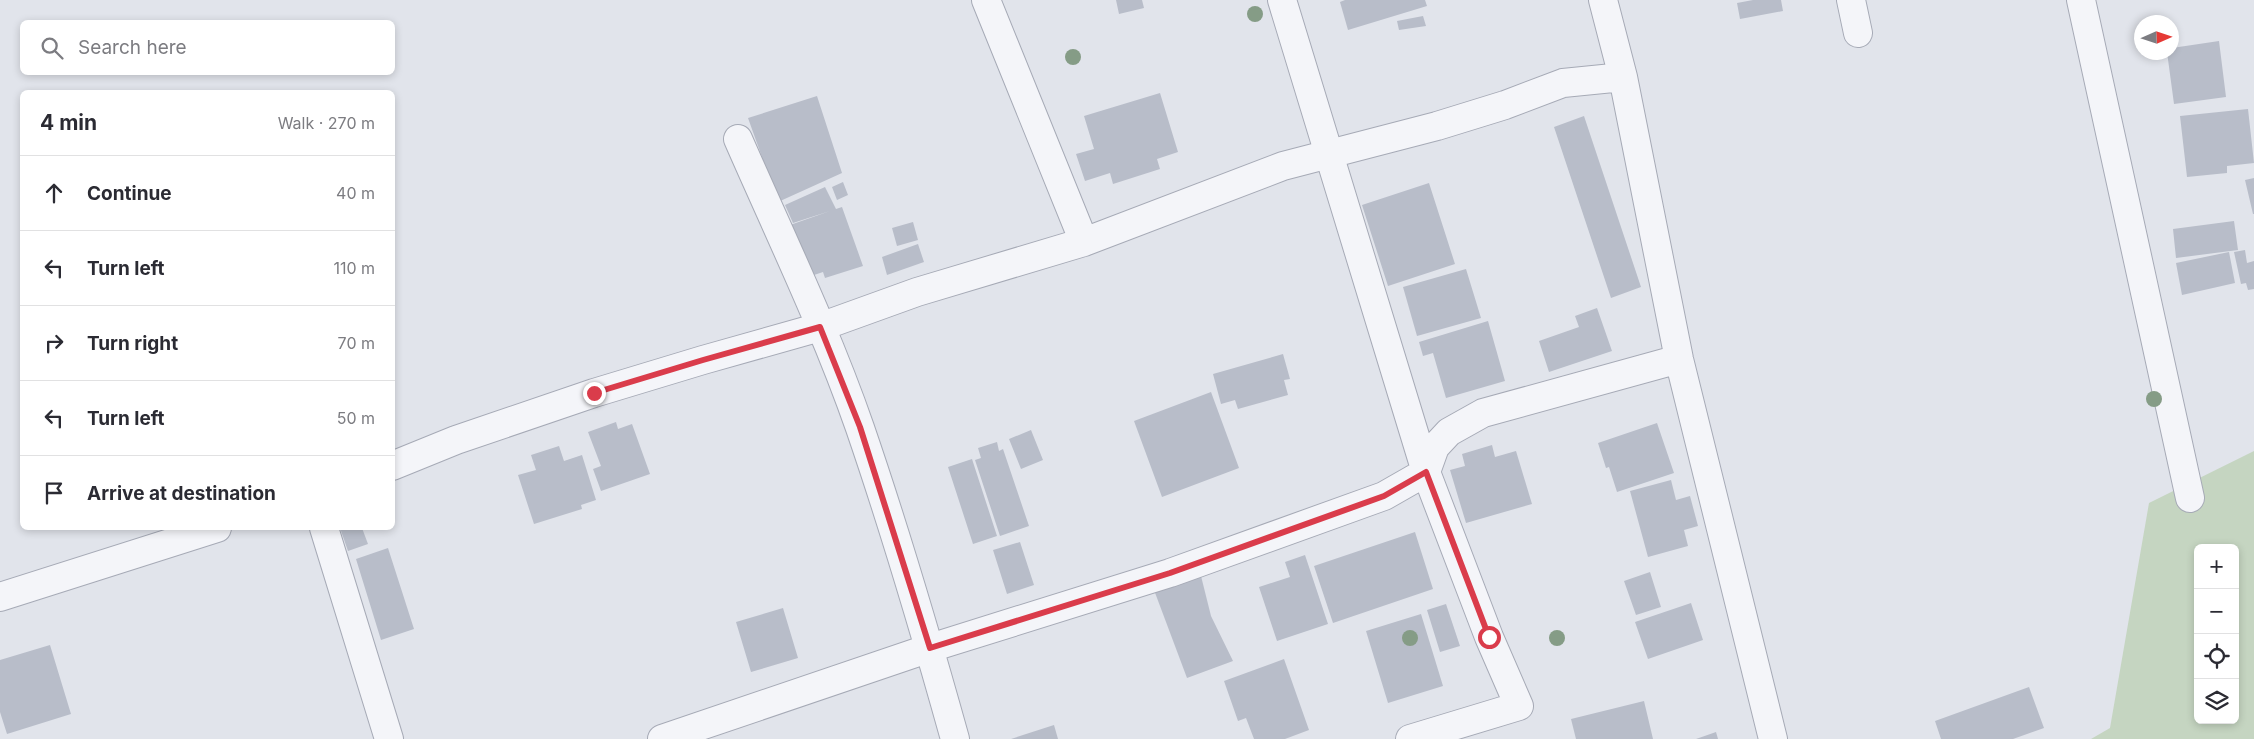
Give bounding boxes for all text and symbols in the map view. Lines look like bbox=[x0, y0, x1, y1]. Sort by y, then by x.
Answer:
north arrow bbox=[2134, 15, 2179, 60]
search box bbox=[20, 20, 395, 75]
icon: search bbox=[38, 34, 66, 62]
text: Search here bbox=[78, 36, 187, 59]
text: 4 min bbox=[40, 110, 97, 135]
text: Walk · 270 m bbox=[278, 113, 375, 133]
icon: ahead bbox=[40, 179, 68, 207]
text: Continue bbox=[87, 182, 172, 205]
text: 40 m bbox=[336, 183, 375, 203]
icon: left bbox=[40, 254, 68, 282]
text: Turn left bbox=[87, 257, 165, 280]
text: 110 m bbox=[333, 258, 375, 278]
icon: right bbox=[40, 329, 68, 357]
text: Turn right bbox=[87, 332, 178, 355]
text: 70 m bbox=[338, 333, 375, 353]
route end bbox=[583, 382, 606, 405]
icon: left bbox=[40, 404, 68, 432]
text: Turn left bbox=[87, 407, 165, 430]
text: 50 m bbox=[337, 408, 375, 428]
icon: arrive bbox=[40, 479, 68, 507]
text: Arrive at destination bbox=[87, 482, 276, 505]
map controls bbox=[2194, 544, 2239, 724]
button: + bbox=[2194, 544, 2239, 589]
button: − bbox=[2194, 589, 2239, 634]
route start bbox=[1478, 626, 1501, 649]
button: locate bbox=[2194, 634, 2239, 679]
button: layers bbox=[2194, 679, 2239, 724]

